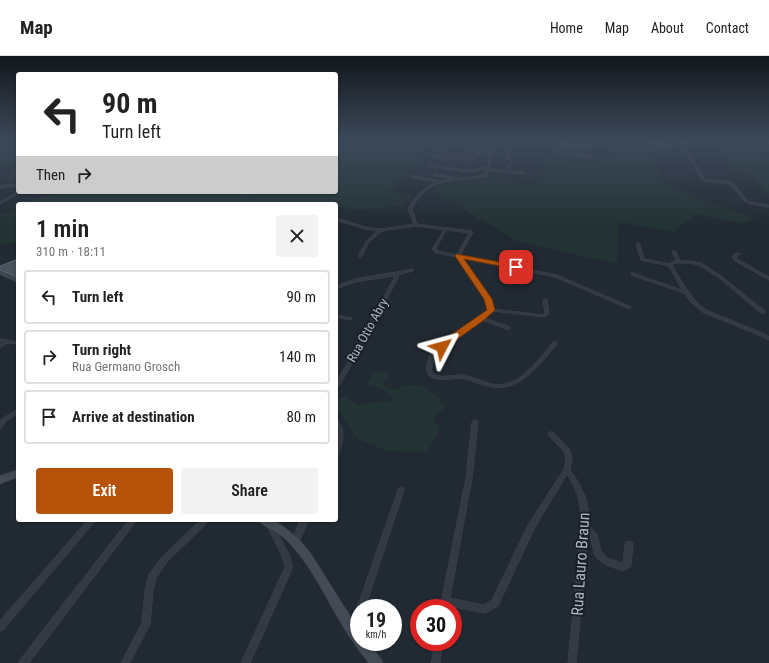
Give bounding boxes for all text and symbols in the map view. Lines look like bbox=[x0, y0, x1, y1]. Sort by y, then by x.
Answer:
text: Map bbox=[20, 16, 53, 39]
text: Home bbox=[550, 20, 583, 36]
text: Map bbox=[605, 20, 629, 36]
text: About bbox=[651, 20, 684, 36]
text: Contact bbox=[706, 20, 749, 36]
text: 90 m bbox=[102, 87, 158, 120]
icon: left bbox=[36, 88, 88, 140]
text: Turn left bbox=[102, 121, 161, 142]
icon: right bbox=[73, 164, 95, 186]
text: Then bbox=[36, 166, 65, 184]
text: 1 min bbox=[36, 215, 89, 243]
button: close bbox=[276, 215, 318, 257]
text: 310 m · 18:11 bbox=[36, 244, 106, 259]
pin bbox=[499, 250, 533, 284]
icon: arrive bbox=[505, 256, 527, 278]
icon: left bbox=[38, 286, 60, 308]
text: Turn left bbox=[72, 288, 123, 306]
text: 90 m bbox=[286, 288, 316, 306]
street label: Rua Otto Abry bbox=[344, 295, 391, 365]
position arrow bbox=[421, 326, 463, 368]
text: Turn right bbox=[72, 341, 131, 359]
icon: right bbox=[38, 346, 60, 368]
text: 140 m bbox=[279, 348, 316, 366]
text: Rua Germano Grosch bbox=[72, 359, 180, 374]
icon: arrive bbox=[38, 406, 60, 428]
text: Arrive at destination bbox=[72, 408, 195, 426]
text: 80 m bbox=[286, 408, 316, 426]
button: Exit bbox=[36, 468, 173, 514]
button: Share bbox=[181, 468, 318, 514]
street label: Rua Lauro Braun bbox=[567, 512, 594, 616]
speed limit sign: 30 bbox=[410, 599, 462, 651]
text: 19 bbox=[366, 608, 386, 632]
text: km/h bbox=[366, 629, 386, 640]

